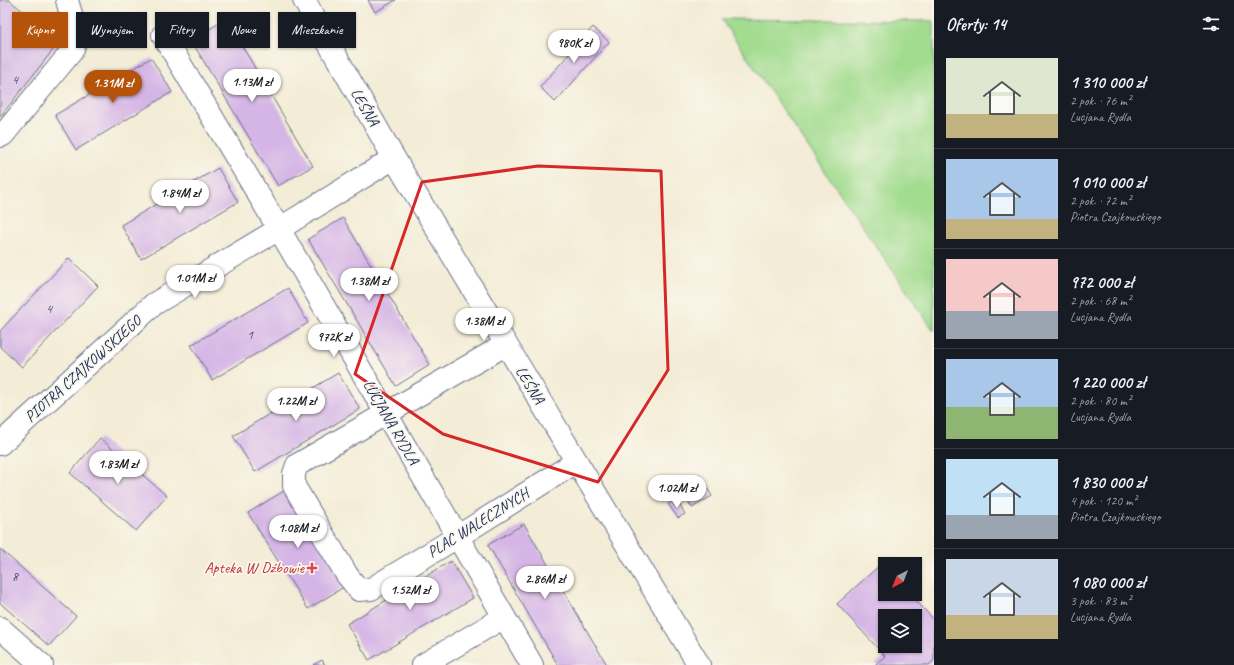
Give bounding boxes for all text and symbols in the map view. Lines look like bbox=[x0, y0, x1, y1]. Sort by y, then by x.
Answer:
chip: Kupno bbox=[12, 12, 68, 48]
chip: Wynajem bbox=[76, 12, 147, 48]
chip: Filtry bbox=[155, 12, 209, 48]
chip: Nowe bbox=[217, 12, 270, 48]
chip: Mieszkanie bbox=[278, 12, 356, 48]
icon: filters bbox=[1200, 13, 1222, 35]
text: Oferty: 14 bbox=[946, 14, 1006, 35]
pin: 980K zł bbox=[537, 30, 611, 64]
text: 980K zł bbox=[557, 35, 591, 51]
pin: 1.13M zł bbox=[211, 69, 293, 103]
pin: 1.31M zł bbox=[72, 70, 154, 104]
house number: 4 bbox=[12, 71, 20, 88]
text: 1 310 000 zł bbox=[1070, 72, 1145, 93]
text: 1.13M zł bbox=[232, 74, 272, 90]
icon: home bbox=[978, 74, 1026, 122]
text: 1.31M zł bbox=[93, 75, 133, 91]
street label: LEŚNA bbox=[346, 85, 384, 130]
text: 2 pok. · 76 m² bbox=[1070, 93, 1131, 109]
text: Lucjana Rydla bbox=[1070, 109, 1131, 125]
text: 1 010 000 zł bbox=[1070, 172, 1145, 193]
icon: home bbox=[978, 175, 1026, 223]
pin: 1.84M zł bbox=[139, 180, 221, 214]
text: 1.84M zł bbox=[160, 185, 200, 201]
text: 2 pok. · 72 m² bbox=[1070, 193, 1131, 209]
text: Piotra Czajkowskiego bbox=[1070, 209, 1160, 225]
pin: 1.01M zł bbox=[154, 265, 236, 299]
pin: 1.38M zł bbox=[328, 268, 410, 302]
text: 1.01M zł bbox=[175, 270, 215, 286]
text: 972 000 zł bbox=[1070, 272, 1133, 293]
text: 1.38M zł bbox=[349, 273, 389, 289]
icon: home bbox=[978, 275, 1026, 323]
text: 2 pok. · 68 m² bbox=[1070, 293, 1131, 309]
house number: 4 bbox=[46, 300, 54, 317]
pin: 1.38M zł bbox=[443, 308, 525, 342]
text: Lucjana Rydla bbox=[1070, 309, 1131, 325]
street label: PIOTRA CZAJKOWSKIEGO bbox=[20, 310, 147, 427]
text: 1.38M zł bbox=[464, 313, 504, 329]
pin: 972K zł bbox=[297, 324, 371, 358]
house number: 1 bbox=[247, 326, 254, 343]
text: 972K zł bbox=[317, 329, 351, 345]
street label: LEŚNA bbox=[511, 363, 549, 408]
text: 1 220 000 zł bbox=[1070, 372, 1145, 393]
icon: home bbox=[978, 375, 1026, 423]
street label: LUCJANA RYDLA bbox=[359, 376, 424, 469]
pin: 1.22M zł bbox=[255, 388, 337, 422]
text: 1.22M zł bbox=[276, 393, 316, 409]
text: 2 pok. · 80 m² bbox=[1070, 393, 1131, 409]
text: Lucjana Rydla bbox=[1070, 409, 1131, 425]
pin: 1.83M zł bbox=[77, 451, 159, 485]
text: 1.83M zł bbox=[98, 456, 138, 472]
text: 1 830 000 zł bbox=[1070, 472, 1145, 493]
pin: 1.02M zł bbox=[636, 475, 718, 509]
icon: home bbox=[978, 475, 1026, 523]
text: 1.02M zł bbox=[657, 480, 697, 496]
street label: PLAC WALECZNYCH bbox=[423, 482, 535, 562]
text: 4 pok. · 120 m² bbox=[1070, 493, 1137, 509]
text: Piotra Czajkowskiego bbox=[1070, 509, 1160, 525]
pin: 1.08M zł bbox=[257, 515, 339, 549]
text: 1.08M zł bbox=[278, 520, 318, 536]
north arrow bbox=[878, 557, 922, 601]
map controls bbox=[878, 557, 922, 653]
place label: Apteka W Dźbowie bbox=[205, 558, 306, 578]
marker: Apteka W Dźbowie bbox=[307, 563, 317, 573]
pin: 2.86M zł bbox=[504, 566, 586, 600]
house number: 8 bbox=[12, 568, 20, 585]
text: 2.86M zł bbox=[525, 571, 565, 587]
text: 1 080 000 zł bbox=[1070, 572, 1145, 593]
icon: home bbox=[978, 575, 1026, 623]
pin: 1.52M zł bbox=[369, 577, 451, 611]
text: 1.52M zł bbox=[390, 582, 430, 598]
text: 3 pok. · 83 m² bbox=[1070, 593, 1131, 609]
button: layers bbox=[878, 609, 922, 653]
text: Lucjana Rydla bbox=[1070, 609, 1131, 625]

